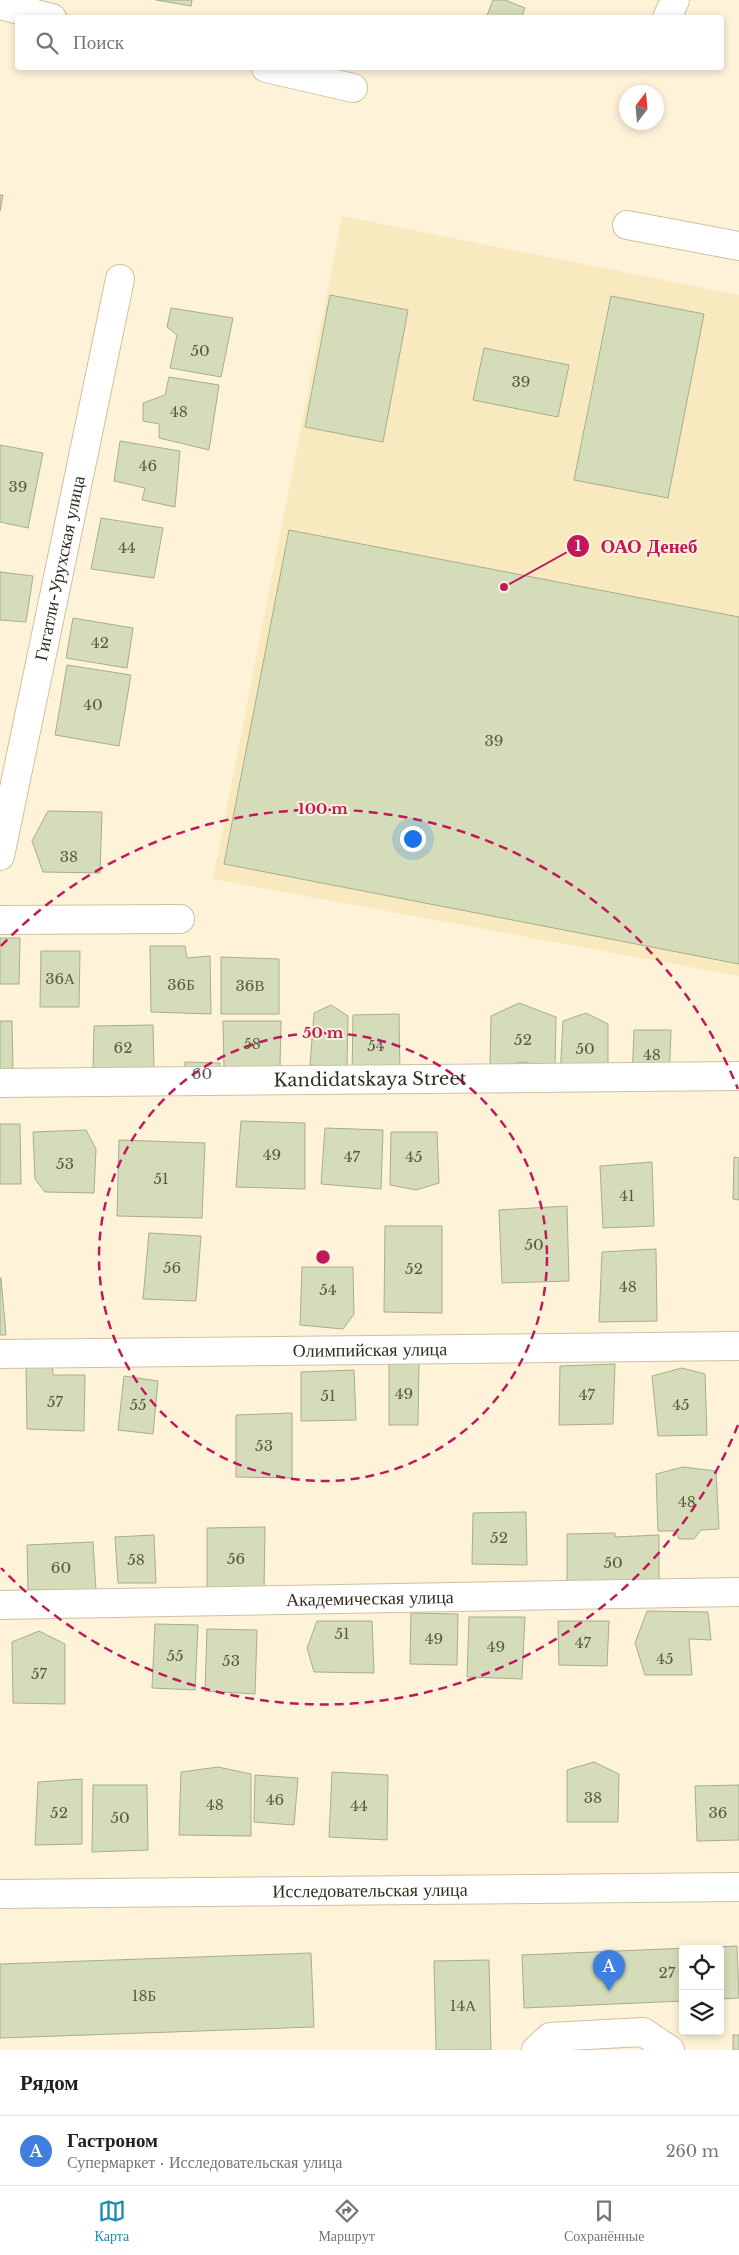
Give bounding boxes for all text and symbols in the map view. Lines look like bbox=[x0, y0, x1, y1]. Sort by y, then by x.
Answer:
search box bbox=[15, 15, 724, 70]
icon: search bbox=[33, 29, 61, 57]
text: Поиск bbox=[73, 31, 124, 54]
north arrow bbox=[619, 85, 664, 130]
house number: 50 bbox=[190, 341, 210, 360]
house number: 39 bbox=[512, 372, 530, 391]
house number: 48 bbox=[170, 402, 188, 421]
house number: 46 bbox=[139, 456, 157, 475]
street label: Гигатли-Урухская улица bbox=[30, 474, 90, 663]
house number: 39 bbox=[9, 477, 27, 496]
callout: ОАО Денеб bbox=[566, 529, 708, 563]
text: ОАО Денеб bbox=[600, 535, 698, 558]
text: 1 bbox=[575, 536, 582, 555]
house number: 44 bbox=[118, 538, 136, 557]
house number: 42 bbox=[91, 633, 109, 652]
house number: 40 bbox=[83, 695, 103, 714]
house number: 39 bbox=[485, 731, 503, 750]
text: 100 m bbox=[298, 799, 348, 818]
your location bbox=[400, 826, 426, 852]
house number: 38 bbox=[60, 847, 78, 866]
house number: 36А bbox=[45, 969, 75, 988]
house number: 36Б bbox=[167, 975, 195, 994]
house number: 36В bbox=[236, 976, 264, 995]
text: 50 m bbox=[303, 1023, 344, 1042]
house number: 52 bbox=[514, 1030, 532, 1049]
house number: 58 bbox=[243, 1034, 261, 1053]
house number: 54 bbox=[367, 1036, 385, 1055]
house number: 62 bbox=[114, 1038, 132, 1057]
house number: 50 bbox=[575, 1039, 595, 1058]
house number: 48 bbox=[643, 1045, 661, 1064]
house number: 60 bbox=[192, 1064, 212, 1083]
street label: Kandidatskaya Street bbox=[273, 1068, 467, 1091]
house number: 49 bbox=[263, 1145, 281, 1164]
house number: 47 bbox=[344, 1147, 361, 1166]
house number: 45 bbox=[405, 1147, 423, 1166]
house number: 53 bbox=[56, 1154, 74, 1173]
house number: 51 bbox=[153, 1169, 169, 1188]
house number: 41 bbox=[619, 1186, 635, 1205]
house number: 50 bbox=[524, 1235, 544, 1254]
centre of rings bbox=[314, 1248, 332, 1266]
house number: 56 bbox=[163, 1258, 181, 1277]
house number: 52 bbox=[405, 1259, 423, 1278]
house number: 48 bbox=[619, 1277, 637, 1296]
house number: 54 bbox=[319, 1280, 337, 1299]
street label: Олимпийская улица bbox=[293, 1338, 447, 1362]
house number: 49 bbox=[395, 1384, 413, 1403]
house number: 47 bbox=[579, 1385, 596, 1404]
house number: 51 bbox=[320, 1386, 336, 1405]
house number: 57 bbox=[47, 1392, 63, 1411]
house number: 55 bbox=[129, 1395, 147, 1414]
house number: 45 bbox=[672, 1395, 690, 1414]
house number: 53 bbox=[255, 1436, 273, 1455]
house number: 48 bbox=[678, 1492, 696, 1511]
house number: 52 bbox=[490, 1528, 508, 1547]
house number: 56 bbox=[227, 1549, 245, 1568]
house number: 58 bbox=[127, 1550, 145, 1569]
house number: 50 bbox=[603, 1553, 623, 1572]
house number: 60 bbox=[51, 1558, 71, 1577]
street label: Академическая улица bbox=[286, 1586, 454, 1611]
house number: 51 bbox=[334, 1624, 350, 1643]
house number: 49 bbox=[425, 1629, 443, 1648]
house number: 47 bbox=[575, 1633, 592, 1652]
house number: 49 bbox=[487, 1637, 505, 1656]
house number: 55 bbox=[166, 1646, 184, 1665]
house number: 45 bbox=[656, 1649, 674, 1668]
house number: 53 bbox=[222, 1651, 240, 1670]
house number: 57 bbox=[31, 1664, 47, 1683]
house number: 38 bbox=[584, 1788, 602, 1807]
house number: 46 bbox=[266, 1790, 284, 1809]
house number: 48 bbox=[206, 1795, 224, 1814]
house number: 44 bbox=[350, 1796, 368, 1815]
house number: 52 bbox=[50, 1803, 68, 1822]
house number: 36 bbox=[709, 1803, 727, 1822]
house number: 50 bbox=[110, 1808, 130, 1827]
street label: Исследовательская улица bbox=[272, 1879, 468, 1902]
map controls bbox=[679, 1945, 724, 2035]
button: locate bbox=[679, 1945, 724, 1990]
pin: A bbox=[593, 1950, 625, 1991]
house number: 27 bbox=[659, 1963, 676, 1982]
house number: 18Б bbox=[132, 1986, 156, 2005]
button: layers bbox=[679, 1990, 724, 2035]
house number: 14А bbox=[450, 1996, 476, 2015]
text: Рядом bbox=[20, 2070, 79, 2096]
text: Гастроном bbox=[67, 2129, 158, 2152]
text: A bbox=[30, 2141, 42, 2161]
text: 260 m bbox=[666, 2141, 719, 2161]
text: Супермаркет · Исследовательская улица bbox=[67, 2152, 342, 2172]
tab: Карта bbox=[95, 2197, 129, 2245]
tab: Маршрут bbox=[318, 2197, 375, 2245]
tab: Сохранённые bbox=[564, 2197, 644, 2245]

